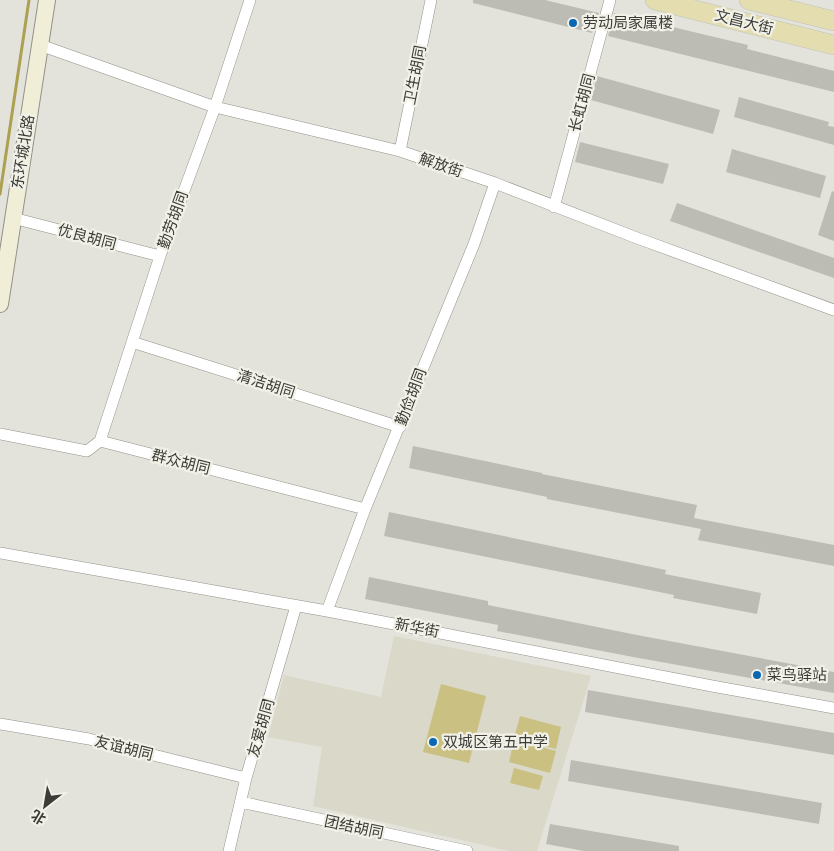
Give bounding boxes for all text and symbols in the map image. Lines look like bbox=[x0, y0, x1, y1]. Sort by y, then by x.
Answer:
street label: 文昌大街 bbox=[713, 6, 775, 38]
place label: 劳动局家属楼 bbox=[583, 14, 673, 32]
marker: 劳动局家属楼 bbox=[567, 17, 579, 29]
street label: 卫生胡同 bbox=[400, 44, 430, 106]
street label: 长虹胡同 bbox=[566, 72, 598, 134]
street label: 东环城北路 bbox=[8, 114, 38, 190]
street label: 解放街 bbox=[417, 149, 465, 181]
street label: 勤劳胡同 bbox=[154, 189, 192, 251]
street label: 优良胡同 bbox=[56, 221, 118, 253]
street label: 清洁胡同 bbox=[235, 366, 297, 402]
street label: 勤俭胡同 bbox=[392, 366, 430, 428]
street label: 群众胡同 bbox=[150, 446, 212, 478]
street label: 新华街 bbox=[393, 615, 441, 641]
place label: 菜鸟驿站 bbox=[767, 666, 827, 684]
marker: 菜鸟驿站 bbox=[751, 669, 763, 681]
street label: 友爱胡同 bbox=[244, 697, 278, 759]
street label: 友谊胡同 bbox=[93, 732, 155, 764]
place label: 双城区第五中学 bbox=[443, 733, 548, 751]
marker: 双城区第五中学 bbox=[427, 736, 439, 748]
north arrow bbox=[20, 781, 70, 831]
text: 北 bbox=[28, 806, 49, 828]
street label: 团结胡同 bbox=[323, 812, 385, 842]

